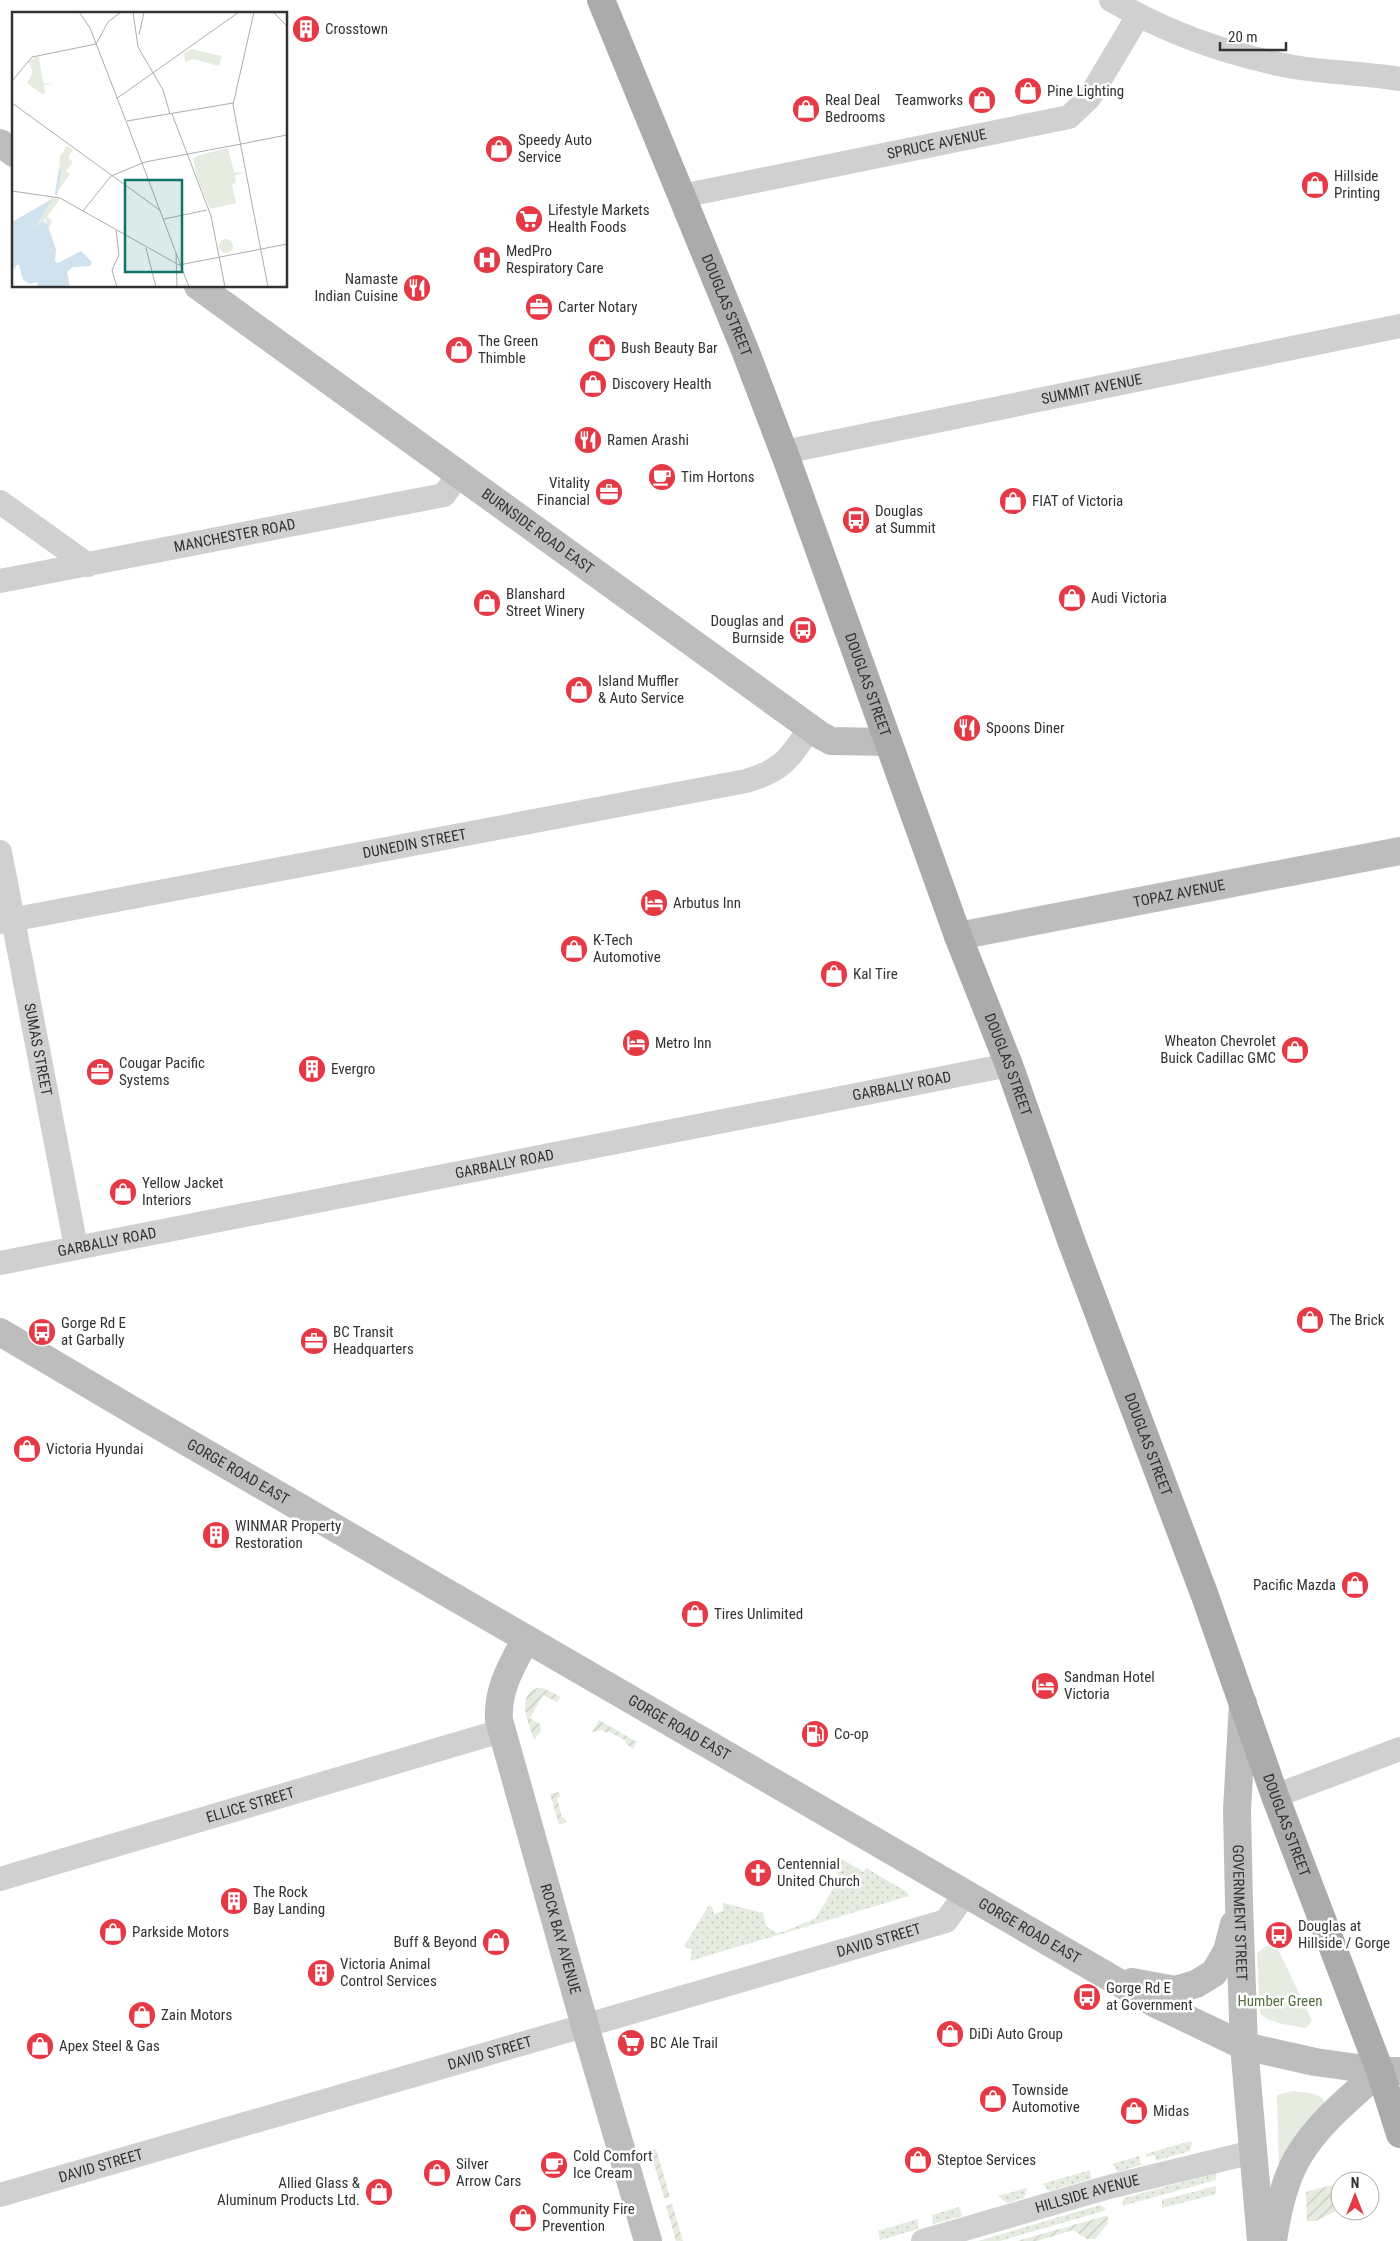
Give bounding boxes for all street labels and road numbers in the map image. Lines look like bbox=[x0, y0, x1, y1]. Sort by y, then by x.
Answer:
street label: SPRUCE AVENUE bbox=[885, 125, 988, 163]
street label: DOUGLAS STREET bbox=[698, 252, 756, 359]
street label: SUMMIT AVENUE bbox=[1040, 370, 1144, 408]
street label: BURNSIDE ROAD EAST bbox=[478, 485, 598, 578]
street label: MANCHESTER ROAD bbox=[172, 515, 297, 556]
street label: DOUGLAS STREET bbox=[841, 631, 895, 739]
street label: DUNEDIN STREET bbox=[361, 825, 468, 862]
street label: TOPAZ AVENUE bbox=[1132, 876, 1226, 911]
street label: SUMAS STREET bbox=[20, 1002, 56, 1097]
street label: DOUGLAS STREET bbox=[980, 1011, 1035, 1119]
street label: GARBALLY ROAD bbox=[851, 1068, 953, 1105]
street label: GARBALLY ROAD bbox=[453, 1146, 555, 1183]
street label: GARBALLY ROAD bbox=[56, 1224, 158, 1260]
street label: DOUGLAS STREET bbox=[1120, 1391, 1176, 1499]
street label: GORGE ROAD EAST bbox=[184, 1435, 292, 1508]
street label: GORGE ROAD EAST bbox=[625, 1691, 734, 1764]
street label: DOUGLAS STREET bbox=[1259, 1771, 1314, 1879]
street label: ELLICE STREET bbox=[204, 1783, 297, 1827]
street label: GOVERNMENT STREET bbox=[1229, 1845, 1251, 1981]
street label: ROCK BAY AVENUE bbox=[536, 1882, 585, 1996]
street label: GORGE ROAD EAST bbox=[975, 1894, 1084, 1967]
street label: DAVID STREET bbox=[835, 1920, 923, 1961]
street label: DAVID STREET bbox=[446, 2032, 534, 2074]
street label: DAVID STREET bbox=[57, 2145, 145, 2187]
street label: HILLSIDE AVENUE bbox=[1033, 2171, 1141, 2217]

